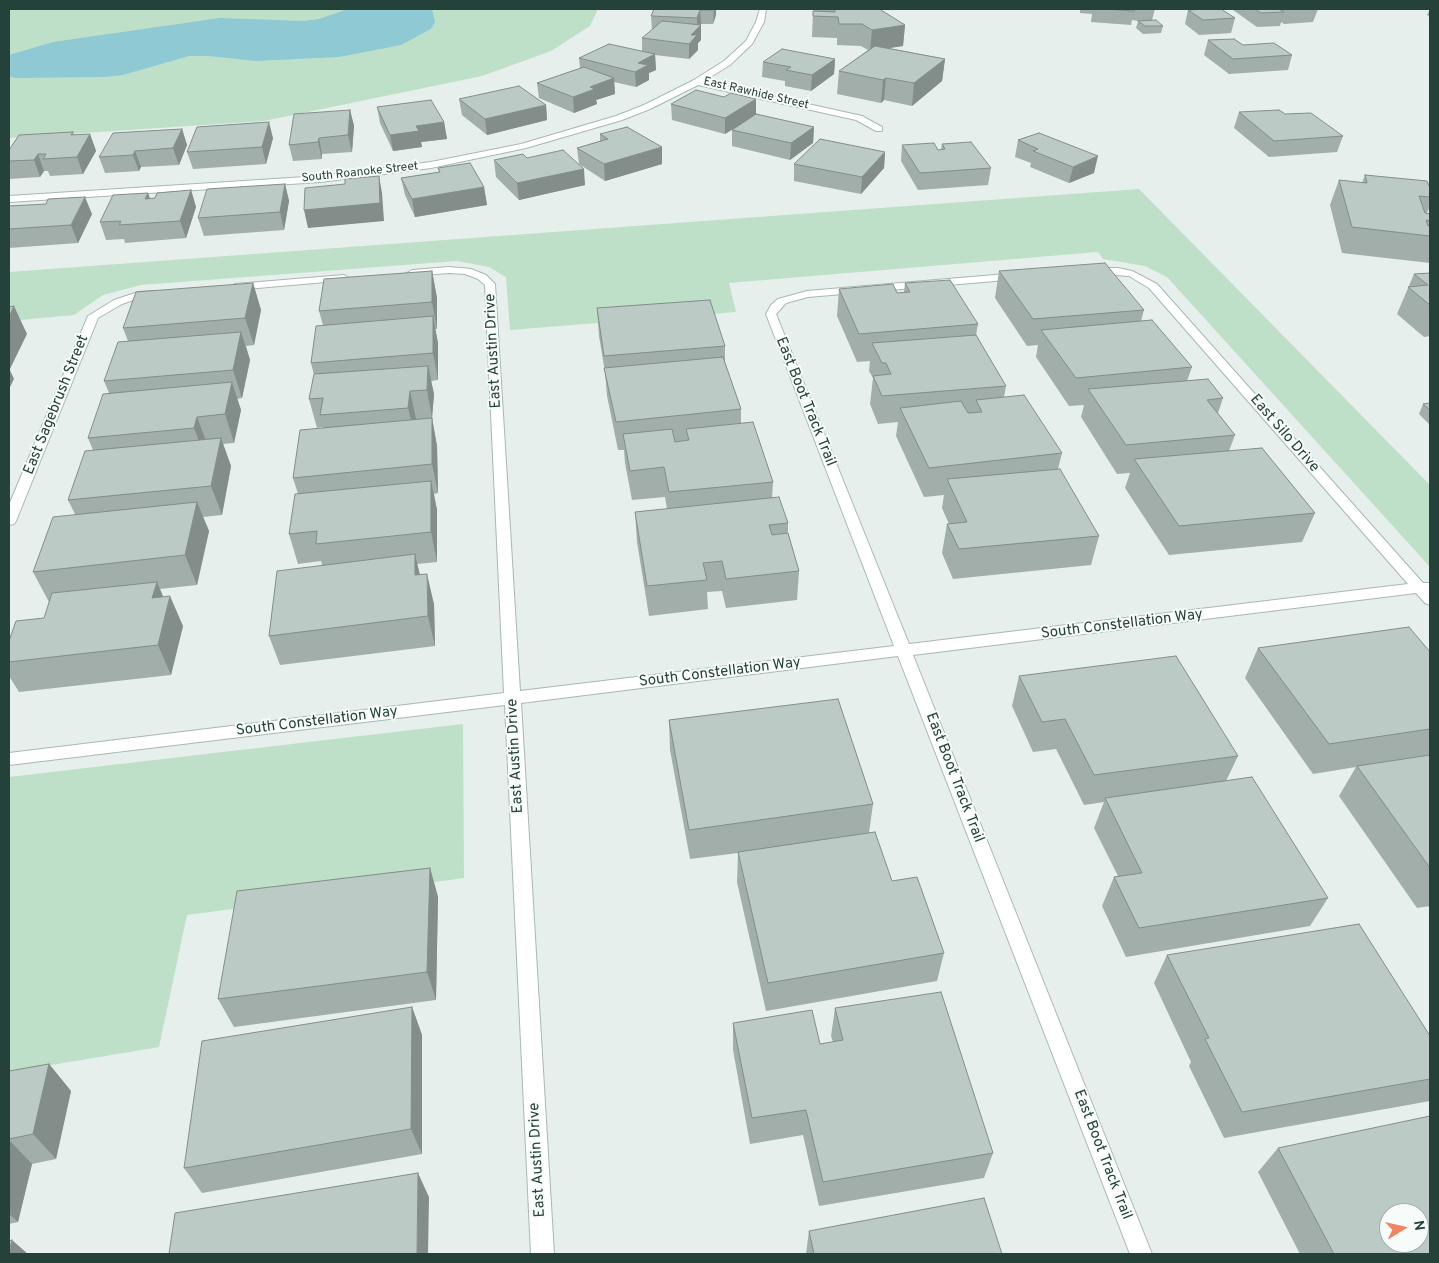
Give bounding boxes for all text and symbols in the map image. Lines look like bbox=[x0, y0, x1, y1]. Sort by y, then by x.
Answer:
street label: East Rawhide Street bbox=[702, 75, 810, 113]
street label: South Roanoke Street bbox=[301, 160, 419, 186]
street label: East Austin Drive bbox=[482, 293, 506, 409]
street label: East Sagebrush Street bbox=[21, 332, 93, 478]
street label: East Boot Track Trail bbox=[771, 335, 839, 469]
street label: East Silo Drive bbox=[1245, 391, 1323, 477]
street label: South Constellation Way bbox=[1040, 606, 1204, 644]
street label: South Constellation Way bbox=[638, 654, 802, 692]
street label: East Austin Drive bbox=[504, 698, 528, 814]
street label: South Constellation Way bbox=[235, 703, 399, 741]
street label: East Boot Track Trail bbox=[921, 711, 987, 845]
street label: East Boot Track Trail bbox=[1069, 1088, 1135, 1222]
street label: East Austin Drive bbox=[526, 1102, 550, 1218]
north arrow bbox=[1379, 1203, 1429, 1253]
text: N bbox=[1409, 1219, 1428, 1232]

